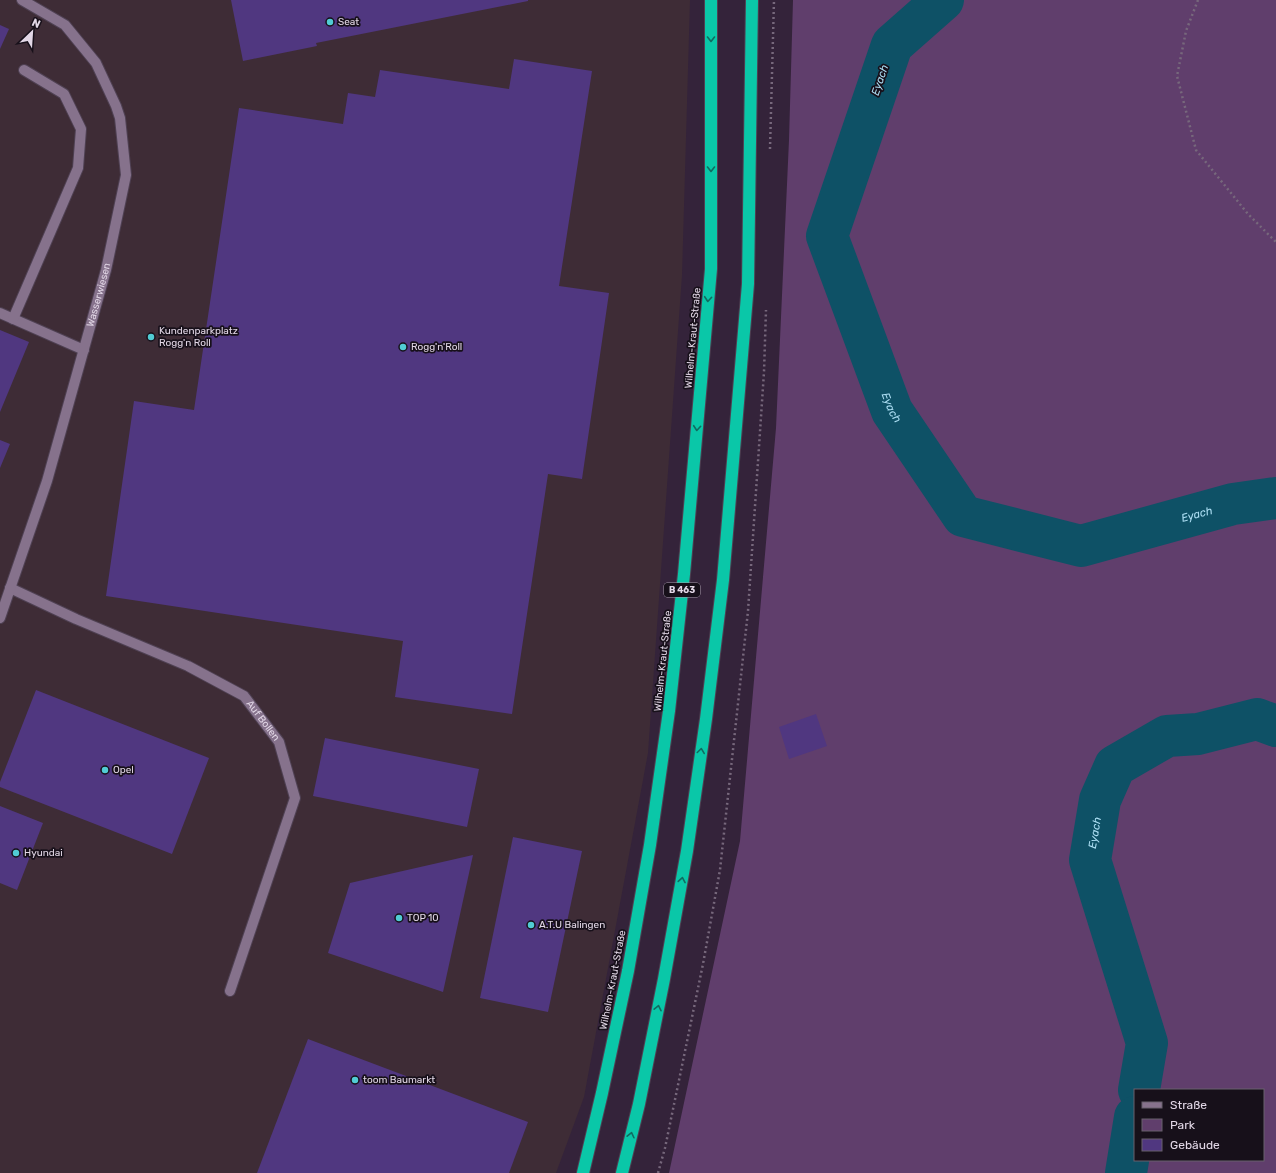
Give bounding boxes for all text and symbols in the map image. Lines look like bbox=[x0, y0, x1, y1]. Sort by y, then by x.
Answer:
north arrow bbox=[12, 12, 52, 52]
text: N bbox=[30, 16, 42, 31]
place label: Seat bbox=[338, 16, 359, 28]
marker: Seat bbox=[325, 17, 335, 27]
one-way arrow bbox=[707, 36, 715, 42]
water label: Eyach bbox=[869, 63, 891, 97]
one-way arrow bbox=[707, 166, 715, 172]
street label: Wasserwiesen bbox=[84, 262, 113, 328]
street label: Wilhelm-Kraut-Straße bbox=[683, 287, 703, 389]
one-way arrow bbox=[704, 296, 713, 302]
place label: Kundenparkplatz Rogg'n Roll bbox=[159, 325, 238, 349]
marker: Kundenparkplatz Rogg'n Roll bbox=[146, 332, 156, 342]
place label: Rogg'n'Roll bbox=[411, 341, 462, 353]
marker: Rogg'n'Roll bbox=[398, 342, 408, 352]
water label: Eyach bbox=[879, 391, 905, 425]
one-way arrow bbox=[692, 425, 701, 431]
water label: Eyach bbox=[1180, 503, 1214, 525]
road number: B 463 bbox=[664, 583, 700, 597]
street label: Wilhelm-Kraut-Straße bbox=[652, 610, 674, 712]
street label: Auf Bollen bbox=[244, 698, 282, 743]
one-way arrow bbox=[696, 748, 705, 755]
place label: Opel bbox=[113, 764, 134, 776]
marker: Opel bbox=[100, 765, 110, 775]
water label: Eyach bbox=[1086, 816, 1104, 849]
place label: Hyundai bbox=[24, 847, 63, 859]
marker: Hyundai bbox=[11, 848, 21, 858]
one-way arrow bbox=[677, 877, 686, 883]
place label: TOP 10 bbox=[407, 912, 439, 924]
marker: TOP 10 bbox=[394, 913, 404, 923]
place label: A.T.U Balingen bbox=[539, 919, 605, 931]
marker: A.T.U Balingen bbox=[526, 920, 536, 930]
street label: Wilhelm-Kraut-Straße bbox=[597, 929, 629, 1031]
one-way arrow bbox=[654, 1005, 662, 1011]
place label: toom Baumarkt bbox=[363, 1074, 435, 1086]
marker: toom Baumarkt bbox=[350, 1075, 360, 1085]
legend bbox=[1134, 1089, 1264, 1161]
text: Straße bbox=[1170, 1098, 1207, 1112]
text: Park bbox=[1170, 1118, 1196, 1132]
one-way arrow bbox=[627, 1132, 635, 1138]
text: Gebäude bbox=[1170, 1138, 1220, 1152]

